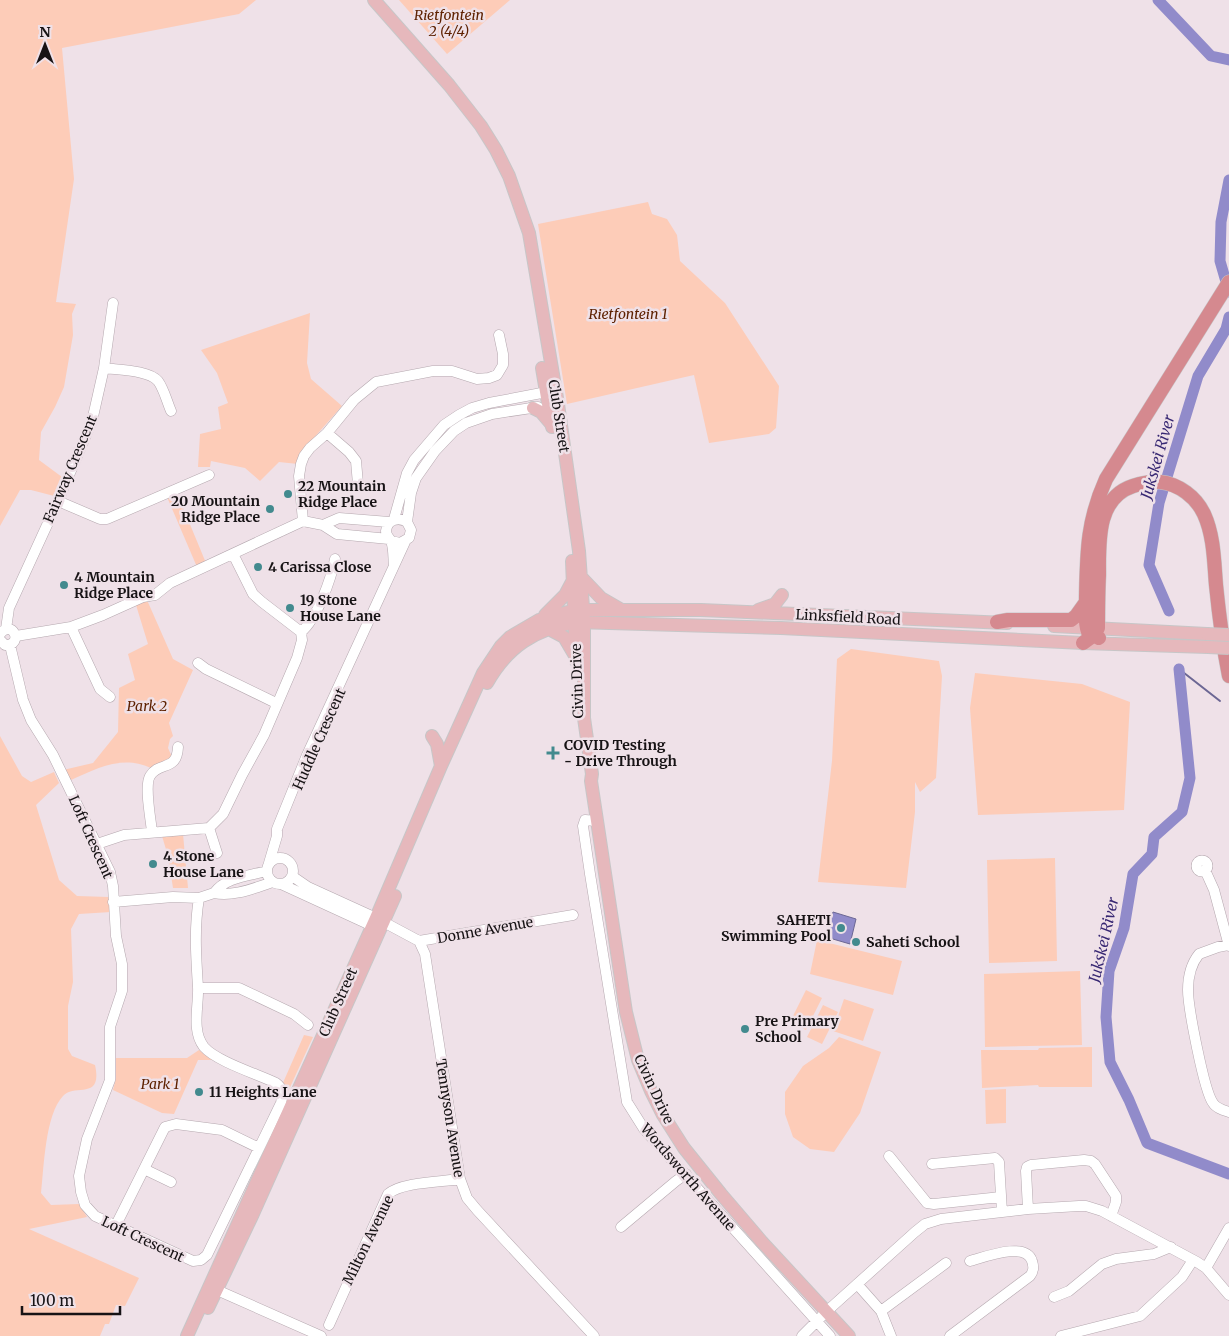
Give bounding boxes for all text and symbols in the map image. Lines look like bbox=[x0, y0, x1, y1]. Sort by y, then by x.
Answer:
park label: Rietfontein 2 (4/4) bbox=[414, 6, 484, 40]
north arrow bbox=[20, 20, 70, 70]
text: N bbox=[39, 23, 51, 41]
park label: Rietfontein 1 bbox=[588, 305, 668, 323]
street label: Club Street bbox=[544, 378, 574, 454]
street label: Fairway Crescent bbox=[39, 412, 101, 526]
water label: Jukskei River bbox=[1136, 412, 1179, 503]
place label: 22 Mountain Ridge Place bbox=[298, 477, 387, 511]
marker: 22 Mountain Ridge Place bbox=[282, 488, 294, 500]
place label: 20 Mountain Ridge Place bbox=[171, 492, 260, 526]
marker: 20 Mountain Ridge Place bbox=[264, 503, 276, 515]
place label: 4 Carissa Close bbox=[268, 558, 372, 576]
marker: 4 Carissa Close bbox=[252, 561, 264, 573]
place label: 4 Mountain Ridge Place bbox=[74, 568, 155, 602]
marker: 4 Mountain Ridge Place bbox=[58, 579, 70, 591]
place label: 19 Stone House Lane bbox=[300, 591, 381, 625]
marker: 19 Stone House Lane bbox=[284, 602, 296, 614]
street label: Linksfield Road bbox=[795, 605, 902, 629]
street label: Civin Drive bbox=[567, 643, 587, 719]
street label: Huddle Crescent bbox=[288, 685, 350, 793]
park label: Park 2 bbox=[127, 697, 167, 715]
place label: COVID Testing - Drive Through bbox=[564, 736, 678, 770]
marker: COVID Testing - Drive Through bbox=[546, 746, 560, 760]
street label: Loft Crescent bbox=[65, 793, 118, 882]
place label: 4 Stone House Lane bbox=[163, 847, 244, 881]
marker: 4 Stone House Lane bbox=[147, 858, 159, 870]
water label: Jukskei River bbox=[1084, 895, 1123, 986]
place label: SAHETI Swimming Pool bbox=[721, 911, 831, 945]
street label: Donne Avenue bbox=[436, 913, 534, 947]
marker: SAHETI Swimming Pool bbox=[835, 922, 847, 934]
place label: Saheti School bbox=[866, 933, 960, 951]
marker: Saheti School bbox=[850, 936, 862, 948]
street label: Club Street bbox=[315, 964, 361, 1039]
place label: Pre Primary School bbox=[755, 1012, 840, 1046]
marker: Pre Primary School bbox=[739, 1023, 751, 1035]
street label: Civin Drive bbox=[630, 1051, 678, 1127]
street label: Tennyson Avenue bbox=[432, 1058, 468, 1178]
park label: Park 1 bbox=[141, 1075, 179, 1093]
place label: 11 Heights Lane bbox=[209, 1083, 317, 1101]
marker: 11 Heights Lane bbox=[193, 1086, 205, 1098]
street label: Wordsworth Avenue bbox=[636, 1119, 739, 1234]
street label: Milton Avenue bbox=[339, 1192, 397, 1288]
street label: Loft Crescent bbox=[99, 1212, 188, 1266]
scale bar bbox=[22, 1284, 120, 1316]
text: 100 m bbox=[30, 1291, 74, 1310]

